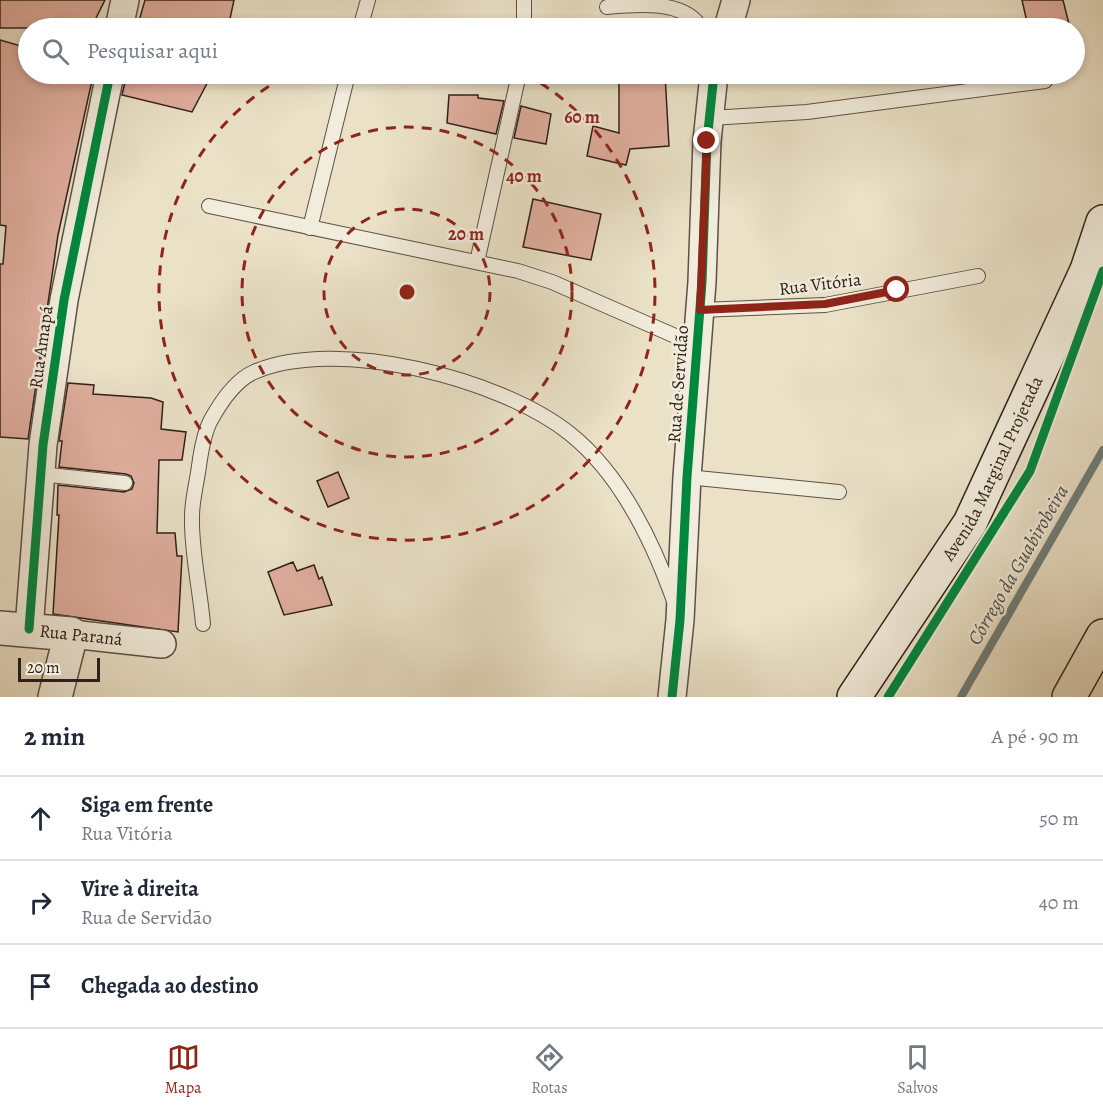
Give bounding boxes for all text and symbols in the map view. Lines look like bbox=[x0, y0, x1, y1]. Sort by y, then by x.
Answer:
search box bbox=[18, 18, 1085, 84]
icon: search bbox=[39, 35, 72, 68]
text: Pesquisar aqui bbox=[87, 36, 218, 66]
text: 60 m bbox=[564, 105, 600, 129]
route end bbox=[693, 127, 719, 153]
text: 40 m bbox=[506, 164, 542, 188]
text: 20 m bbox=[448, 222, 484, 246]
street label: Rua Vitória bbox=[777, 267, 863, 301]
route start bbox=[883, 276, 909, 302]
centre of rings bbox=[397, 282, 417, 302]
street label: Rua Amapá bbox=[23, 303, 59, 390]
street label: Rua de Servidão bbox=[662, 324, 694, 444]
street label: Avenida Marginal Projetada bbox=[936, 372, 1049, 566]
water label: Córrego da Guabirobeira bbox=[961, 480, 1075, 650]
street label: Rua Paraná bbox=[38, 619, 124, 651]
scale bar bbox=[18, 655, 100, 682]
text: 20 m bbox=[27, 657, 60, 679]
text: 2 min bbox=[24, 719, 85, 754]
text: A pé · 90 m bbox=[992, 723, 1079, 750]
text: Siga em frente bbox=[81, 790, 213, 820]
icon: ahead bbox=[24, 802, 57, 835]
text: 50 m bbox=[1039, 805, 1079, 832]
text: Rua Vitória bbox=[81, 820, 173, 847]
text: Vire à direita bbox=[81, 874, 199, 904]
icon: right bbox=[24, 886, 57, 919]
text: 40 m bbox=[1039, 889, 1079, 916]
text: Rua de Servidão bbox=[81, 904, 212, 931]
icon: arrive bbox=[24, 970, 57, 1003]
text: Chegada ao destino bbox=[81, 971, 259, 1001]
tab: Mapa bbox=[165, 1041, 202, 1099]
tab: Rotas bbox=[531, 1041, 568, 1099]
tab: Salvos bbox=[897, 1041, 938, 1099]

